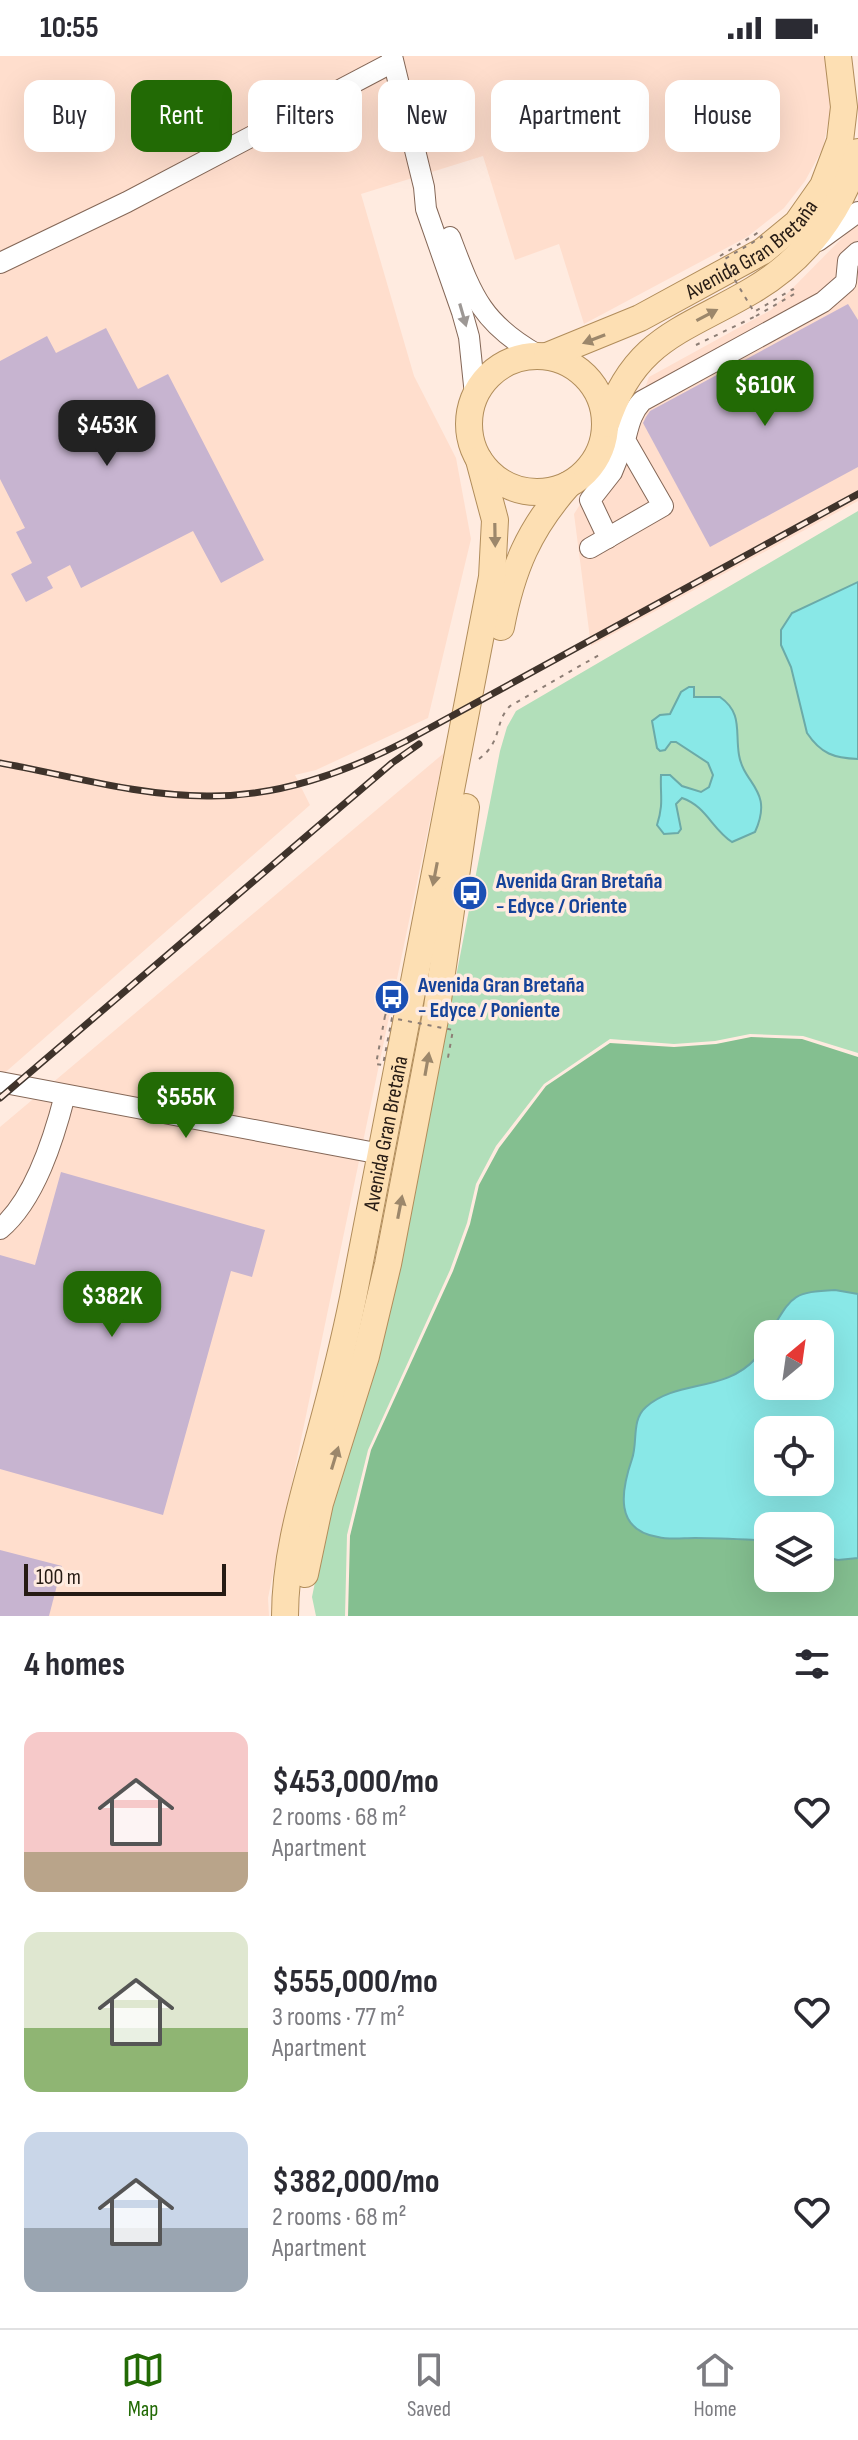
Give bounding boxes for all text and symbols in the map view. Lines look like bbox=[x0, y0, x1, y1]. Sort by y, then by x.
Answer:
text: 10:55 bbox=[40, 10, 99, 46]
chip: Buy bbox=[24, 80, 115, 152]
chip: Rent bbox=[131, 80, 232, 152]
chip: Filters bbox=[248, 80, 362, 152]
chip: New bbox=[378, 80, 475, 152]
chip: Apartment bbox=[491, 80, 649, 152]
chip: House bbox=[665, 80, 780, 152]
street label: Avenida Gran Bretaña bbox=[680, 195, 824, 306]
one-way arrow bbox=[457, 303, 469, 328]
one-way arrow bbox=[696, 308, 719, 321]
one-way arrow bbox=[582, 333, 606, 346]
pin: $610K bbox=[709, 360, 821, 428]
text: $610K bbox=[735, 370, 795, 401]
pin: $453K bbox=[51, 400, 163, 468]
text: $453K bbox=[76, 410, 138, 441]
one-way arrow bbox=[489, 523, 501, 548]
one-way arrow bbox=[429, 862, 441, 887]
place label: Avenida Gran Bretaña - Edyce / Oriente bbox=[495, 868, 662, 920]
bus stop icon: Avenida Gran Bretaña - Edyce / Oriente bbox=[451, 874, 489, 912]
place label: Avenida Gran Bretaña - Edyce / Poniente bbox=[417, 972, 584, 1024]
bus stop icon: Avenida Gran Bretaña - Edyce / Poniente bbox=[373, 978, 411, 1016]
one-way arrow bbox=[422, 1051, 434, 1076]
street label: Avenida Gran Bretaña bbox=[358, 1054, 414, 1214]
pin: $555K bbox=[130, 1072, 242, 1140]
text: $555K bbox=[156, 1082, 216, 1113]
one-way arrow bbox=[394, 1194, 407, 1219]
pin: $382K bbox=[56, 1271, 168, 1339]
text: $382K bbox=[81, 1281, 143, 1312]
north arrow bbox=[754, 1320, 834, 1400]
map controls bbox=[754, 1320, 834, 1592]
button: locate bbox=[754, 1416, 834, 1496]
one-way arrow bbox=[329, 1446, 341, 1470]
button: layers bbox=[754, 1512, 834, 1592]
scale bar bbox=[24, 1560, 226, 1596]
text: 100 m bbox=[36, 1564, 81, 1591]
icon: filters bbox=[790, 1642, 834, 1686]
text: 4 homes bbox=[24, 1644, 125, 1685]
text: $453,000/mo bbox=[272, 1761, 439, 1802]
icon: home bbox=[88, 1764, 184, 1860]
icon: heart bbox=[790, 1790, 834, 1834]
text: 2 rooms · 68 m² bbox=[272, 1802, 407, 1833]
text: Apartment bbox=[272, 1833, 366, 1864]
text: $555,000/mo bbox=[272, 1961, 438, 2002]
icon: home bbox=[88, 1964, 184, 2060]
icon: heart bbox=[790, 1990, 834, 2034]
text: 3 rooms · 77 m² bbox=[272, 2002, 405, 2033]
text: Apartment bbox=[272, 2033, 366, 2064]
text: $382,000/mo bbox=[272, 2161, 440, 2202]
icon: home bbox=[88, 2164, 184, 2260]
icon: heart bbox=[790, 2190, 834, 2234]
text: 2 rooms · 68 m² bbox=[272, 2202, 407, 2233]
text: Apartment bbox=[272, 2233, 366, 2264]
tab: Map bbox=[121, 2348, 165, 2423]
tab: Saved bbox=[407, 2348, 451, 2423]
tab: Home bbox=[693, 2348, 737, 2423]

